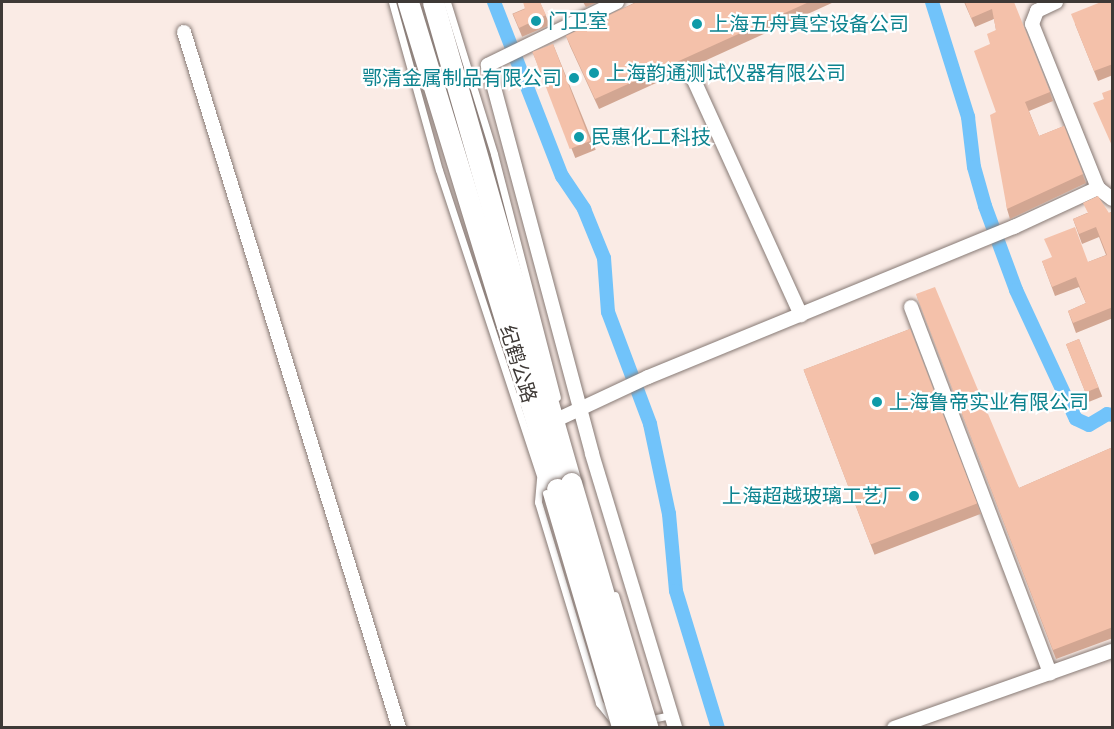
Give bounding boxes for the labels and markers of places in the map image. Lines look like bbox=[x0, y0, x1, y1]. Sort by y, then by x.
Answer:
place label: 门卫室 bbox=[548, 9, 608, 33]
place label: 上海五舟真空设备公司 bbox=[709, 12, 909, 36]
marker: 门卫室 bbox=[529, 14, 543, 28]
marker: 上海五舟真空设备公司 bbox=[690, 17, 704, 31]
place label: 上海韵通测试仪器有限公司 bbox=[606, 61, 846, 85]
place label: 鄂清金属制品有限公司 bbox=[362, 66, 562, 90]
marker: 上海韵通测试仪器有限公司 bbox=[587, 66, 601, 80]
marker: 鄂清金属制品有限公司 bbox=[567, 71, 581, 85]
place label: 民惠化工科技 bbox=[591, 125, 711, 149]
marker: 民惠化工科技 bbox=[572, 130, 586, 144]
place label: 上海鲁帝实业有限公司 bbox=[889, 390, 1089, 414]
marker: 上海鲁帝实业有限公司 bbox=[870, 395, 884, 409]
place label: 上海超越玻璃工艺厂 bbox=[722, 484, 902, 508]
marker: 上海超越玻璃工艺厂 bbox=[907, 489, 921, 503]

